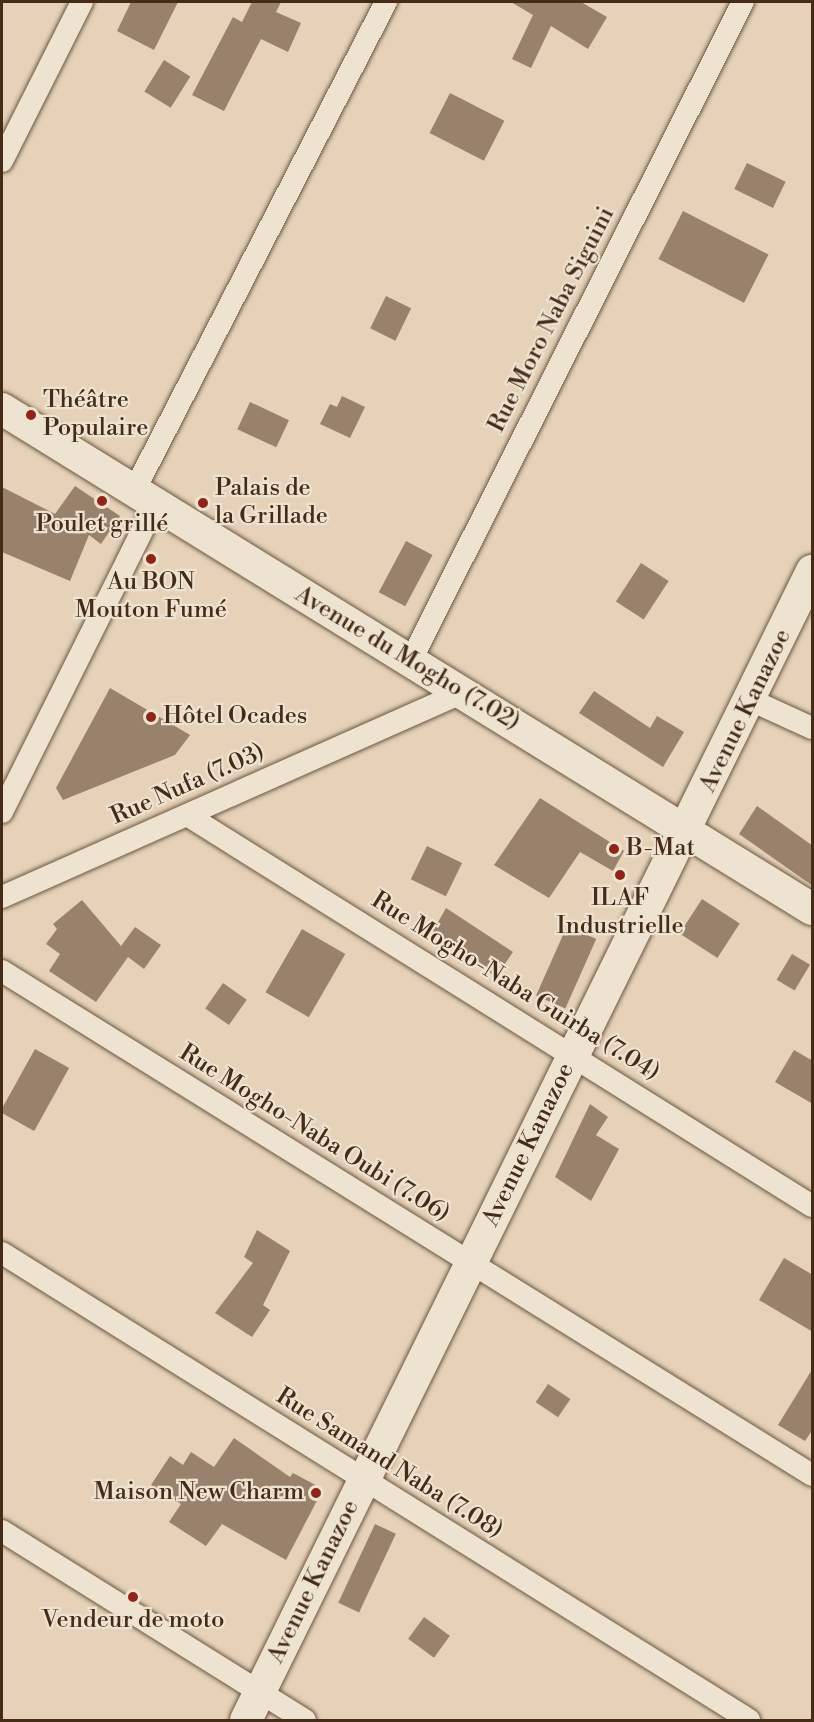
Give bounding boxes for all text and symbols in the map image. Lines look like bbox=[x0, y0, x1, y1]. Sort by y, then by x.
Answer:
street label: Rue Moro Naba Siguini bbox=[483, 203, 621, 437]
place label: Théâtre Populaire bbox=[43, 387, 148, 443]
marker: Théâtre Populaire bbox=[24, 408, 38, 422]
place label: Palais de la Grillade bbox=[215, 475, 328, 531]
marker: Poulet grillé bbox=[95, 494, 109, 508]
marker: Palais de la Grillade bbox=[196, 496, 210, 510]
place label: Poulet grillé bbox=[36, 511, 168, 539]
marker: Au BON Mouton Fumé bbox=[144, 552, 158, 566]
place label: Au BON Mouton Fumé bbox=[75, 569, 227, 625]
street label: Avenue du Mogho (7.02) bbox=[289, 580, 525, 738]
street label: Avenue Kanazoe bbox=[694, 625, 798, 797]
place label: Hôtel Ocades bbox=[163, 703, 307, 731]
marker: Hôtel Ocades bbox=[144, 710, 158, 724]
street label: Rue Nufa (7.03) bbox=[107, 738, 269, 832]
place label: B-Mat bbox=[626, 835, 695, 863]
marker: B-Mat bbox=[607, 842, 621, 856]
marker: ILAF Industrielle bbox=[613, 868, 627, 882]
place label: ILAF Industrielle bbox=[556, 885, 684, 941]
street label: Rue Mogho-Naba Guirba (7.04) bbox=[366, 886, 664, 1088]
street label: Rue Mogho-Naba Oubi (7.06) bbox=[174, 1039, 454, 1229]
street label: Avenue Kanazoe bbox=[477, 1059, 581, 1231]
street label: Rue Samand Naba (7.08) bbox=[270, 1382, 508, 1546]
place label: Maison New Charm bbox=[94, 1479, 304, 1507]
marker: Maison New Charm bbox=[309, 1486, 323, 1500]
street label: Avenue Kanazoe bbox=[262, 1496, 366, 1668]
marker: Vendeur de moto bbox=[126, 1590, 140, 1604]
place label: Vendeur de moto bbox=[42, 1607, 224, 1635]

